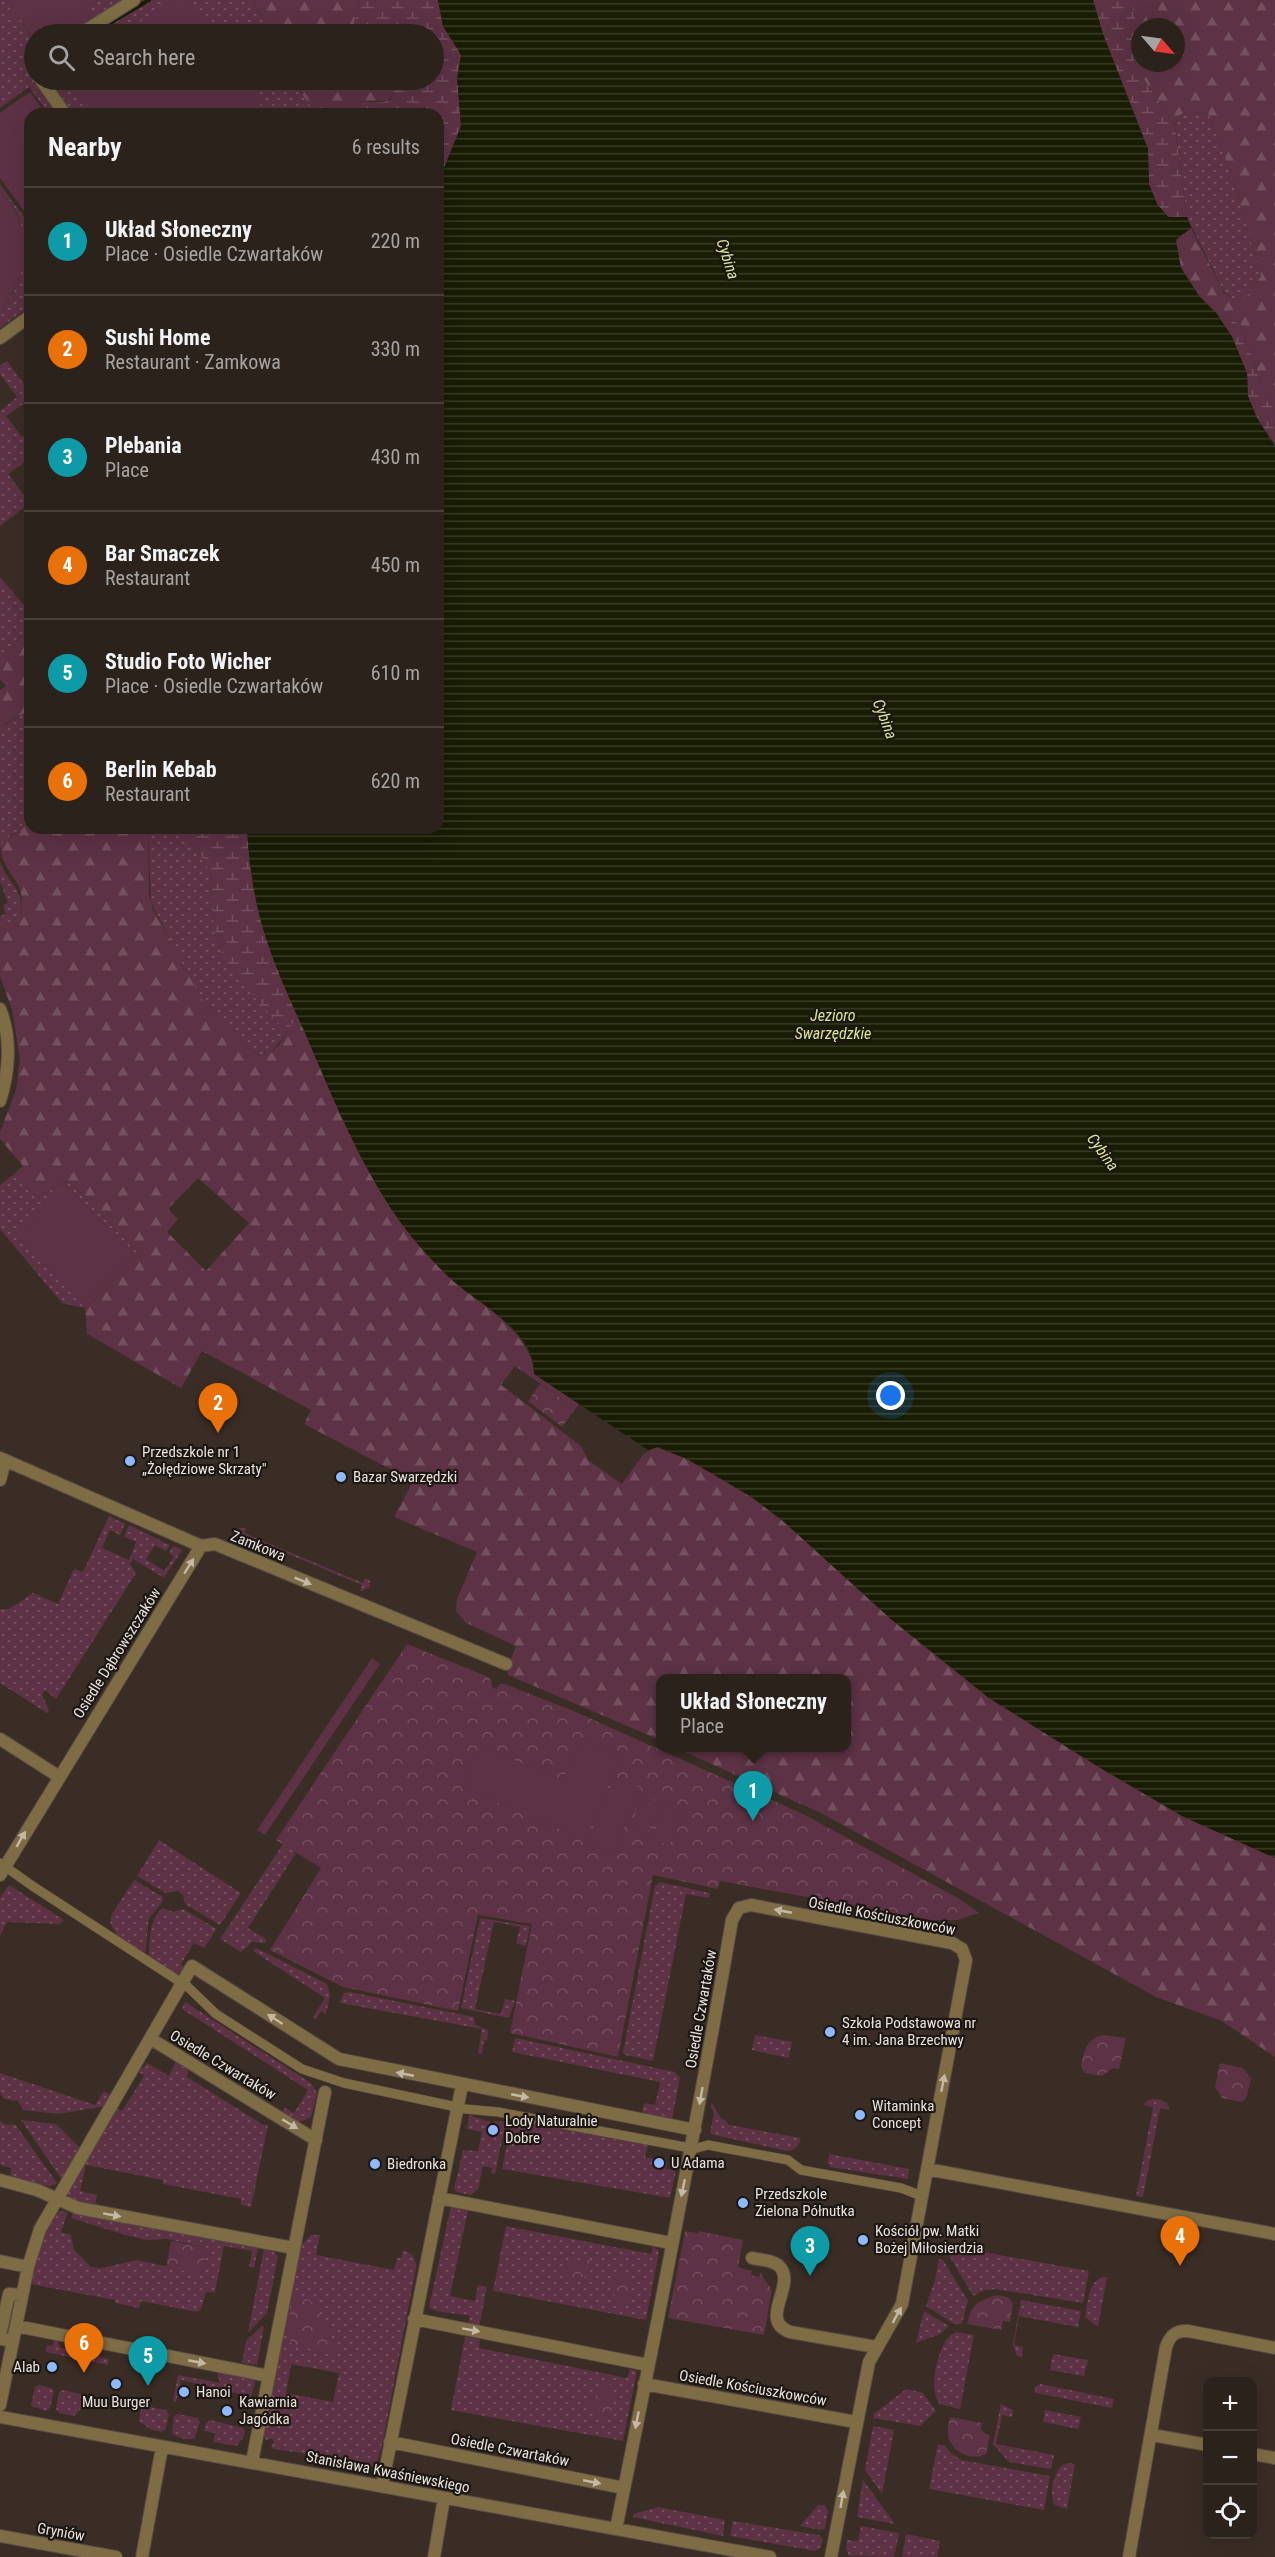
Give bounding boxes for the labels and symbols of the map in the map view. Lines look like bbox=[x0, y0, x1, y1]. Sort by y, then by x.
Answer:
north arrow bbox=[1131, 18, 1185, 72]
water label: Cybina bbox=[713, 236, 743, 282]
water label: Cybina bbox=[869, 696, 901, 742]
water label: Jezioro Swarzędzkie bbox=[795, 1006, 871, 1043]
water label: Cybina bbox=[1083, 1130, 1123, 1174]
your location bbox=[876, 1381, 905, 1410]
pin: 2 bbox=[198, 1384, 238, 1433]
place label: Przedszkole nr 1 „Żołędziowe Skrzaty" bbox=[142, 1443, 267, 1478]
marker: Przedszkole nr 1 „Żołędziowe Skrzaty" bbox=[123, 1454, 137, 1468]
place label: Bazar Swarzędzki bbox=[353, 1468, 457, 1486]
marker: Bazar Swarzędzki bbox=[334, 1470, 348, 1484]
street label: Zamkowa bbox=[228, 1527, 288, 1565]
one-way arrow bbox=[183, 1558, 194, 1574]
one-way arrow bbox=[294, 1576, 312, 1586]
street label: Osiedle Dąbrowszczaków bbox=[69, 1584, 165, 1722]
pin: 1 bbox=[734, 1772, 772, 1821]
one-way arrow bbox=[15, 1831, 26, 1847]
street label: Osiedle Kościuszkowców bbox=[807, 1893, 957, 1939]
one-way arrow bbox=[773, 1906, 792, 1915]
street label: Osiedle Czwartaków bbox=[682, 1948, 720, 2070]
one-way arrow bbox=[267, 2014, 283, 2025]
place label: Szkoła Podstawowa nr 4 im. Jana Brzechwy bbox=[842, 2014, 977, 2049]
marker: Szkoła Podstawowa nr 4 im. Jana Brzechwy bbox=[823, 2025, 837, 2039]
street label: Osiedle Czwartaków bbox=[167, 2026, 279, 2104]
one-way arrow bbox=[395, 2069, 414, 2078]
one-way arrow bbox=[939, 2074, 948, 2093]
one-way arrow bbox=[697, 2087, 706, 2106]
one-way arrow bbox=[510, 2092, 529, 2101]
place label: Witaminka Concept bbox=[872, 2097, 934, 2132]
marker: Witaminka Concept bbox=[853, 2108, 867, 2122]
place label: Lody Naturalnie Dobre bbox=[505, 2112, 598, 2147]
one-way arrow bbox=[282, 2118, 298, 2129]
marker: Lody Naturalnie Dobre bbox=[486, 2123, 500, 2137]
place label: U Adama bbox=[671, 2154, 725, 2172]
place label: Biedronka bbox=[387, 2155, 446, 2173]
marker: U Adama bbox=[652, 2156, 666, 2170]
marker: Biedronka bbox=[368, 2157, 382, 2171]
one-way arrow bbox=[678, 2178, 688, 2197]
place label: Przedszkole Zielona Półnutka bbox=[755, 2185, 855, 2220]
marker: Przedszkole Zielona Półnutka bbox=[736, 2196, 750, 2210]
one-way arrow bbox=[102, 2210, 121, 2219]
pin: 4 bbox=[1160, 2216, 1200, 2266]
place label: Kościół pw. Matki Bożej Miłosierdzia bbox=[875, 2222, 983, 2257]
pin: 3 bbox=[790, 2226, 830, 2276]
marker: Kościół pw. Matki Bożej Miłosierdzia bbox=[856, 2233, 870, 2247]
one-way arrow bbox=[891, 2307, 902, 2323]
pin: 6 bbox=[64, 2324, 104, 2373]
one-way arrow bbox=[462, 2326, 481, 2335]
pin: 5 bbox=[128, 2336, 168, 2386]
place label: Alab bbox=[13, 2358, 40, 2376]
one-way arrow bbox=[188, 2358, 207, 2367]
marker: Alab bbox=[45, 2360, 59, 2374]
street label: Osiedle Kościuszkowców bbox=[678, 2366, 828, 2410]
marker: Muu Burger bbox=[109, 2377, 123, 2391]
place label: Hanoi bbox=[196, 2383, 231, 2401]
marker: Hanoi bbox=[177, 2385, 191, 2399]
place label: Muu Burger bbox=[82, 2393, 150, 2411]
place label: Kawiarnia Jagódka bbox=[239, 2393, 297, 2428]
marker: Kawiarnia Jagódka bbox=[220, 2404, 234, 2418]
one-way arrow bbox=[632, 2411, 641, 2430]
street label: Osiedle Czwartaków bbox=[449, 2430, 571, 2470]
street label: Stanisława Kwaśniewskiego bbox=[305, 2447, 471, 2497]
one-way arrow bbox=[583, 2478, 602, 2487]
one-way arrow bbox=[838, 2490, 847, 2509]
street label: Gryniów bbox=[36, 2519, 86, 2545]

